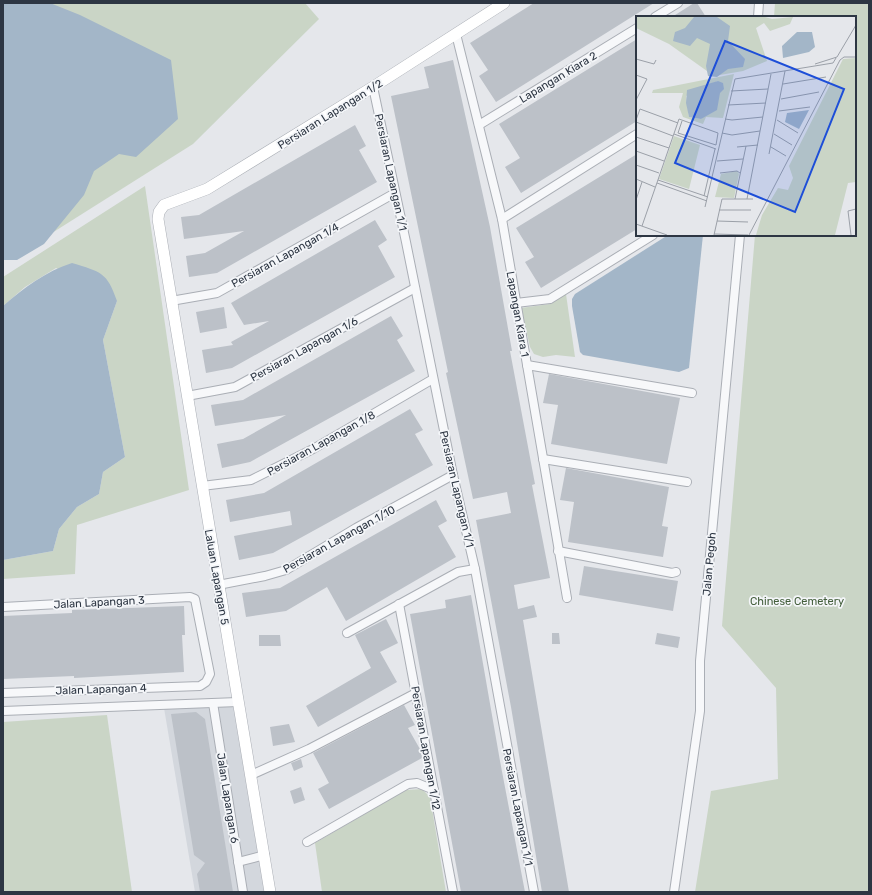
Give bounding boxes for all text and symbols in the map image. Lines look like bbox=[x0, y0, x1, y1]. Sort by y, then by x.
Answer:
inset map bbox=[636, 16, 856, 236]
street label: Lapangan Kiara 2 bbox=[517, 49, 599, 106]
street label: Persiaran Lapangan 1/2 bbox=[275, 77, 385, 152]
street label: Persiaran Lapangan 1/1 bbox=[372, 112, 409, 232]
street label: Persiaran Lapangan 1/4 bbox=[229, 220, 341, 290]
street label: Lapangan Kiara 1 bbox=[504, 270, 531, 358]
street label: Persiaran Lapangan 1/6 bbox=[248, 314, 361, 384]
street label: Persiaran Lapangan 1/8 bbox=[265, 408, 378, 479]
street label: Persiaran Lapangan 1/1 bbox=[437, 429, 476, 549]
street label: Persiaran Lapangan 1/10 bbox=[281, 503, 398, 576]
street label: Laluan Lapangan 5 bbox=[202, 528, 231, 626]
street label: Jalan Pegoh bbox=[700, 532, 719, 596]
street label: Jalan Lapangan 3 bbox=[53, 594, 145, 611]
park label: Chinese Cemetery bbox=[750, 595, 844, 608]
street label: Jalan Lapangan 4 bbox=[55, 681, 147, 698]
street label: Persiaran Lapangan 1/12 bbox=[408, 685, 443, 811]
street label: Persiaran Lapangan 1/1 bbox=[500, 747, 535, 867]
street label: Jalan Lapangan 6 bbox=[214, 752, 241, 845]

